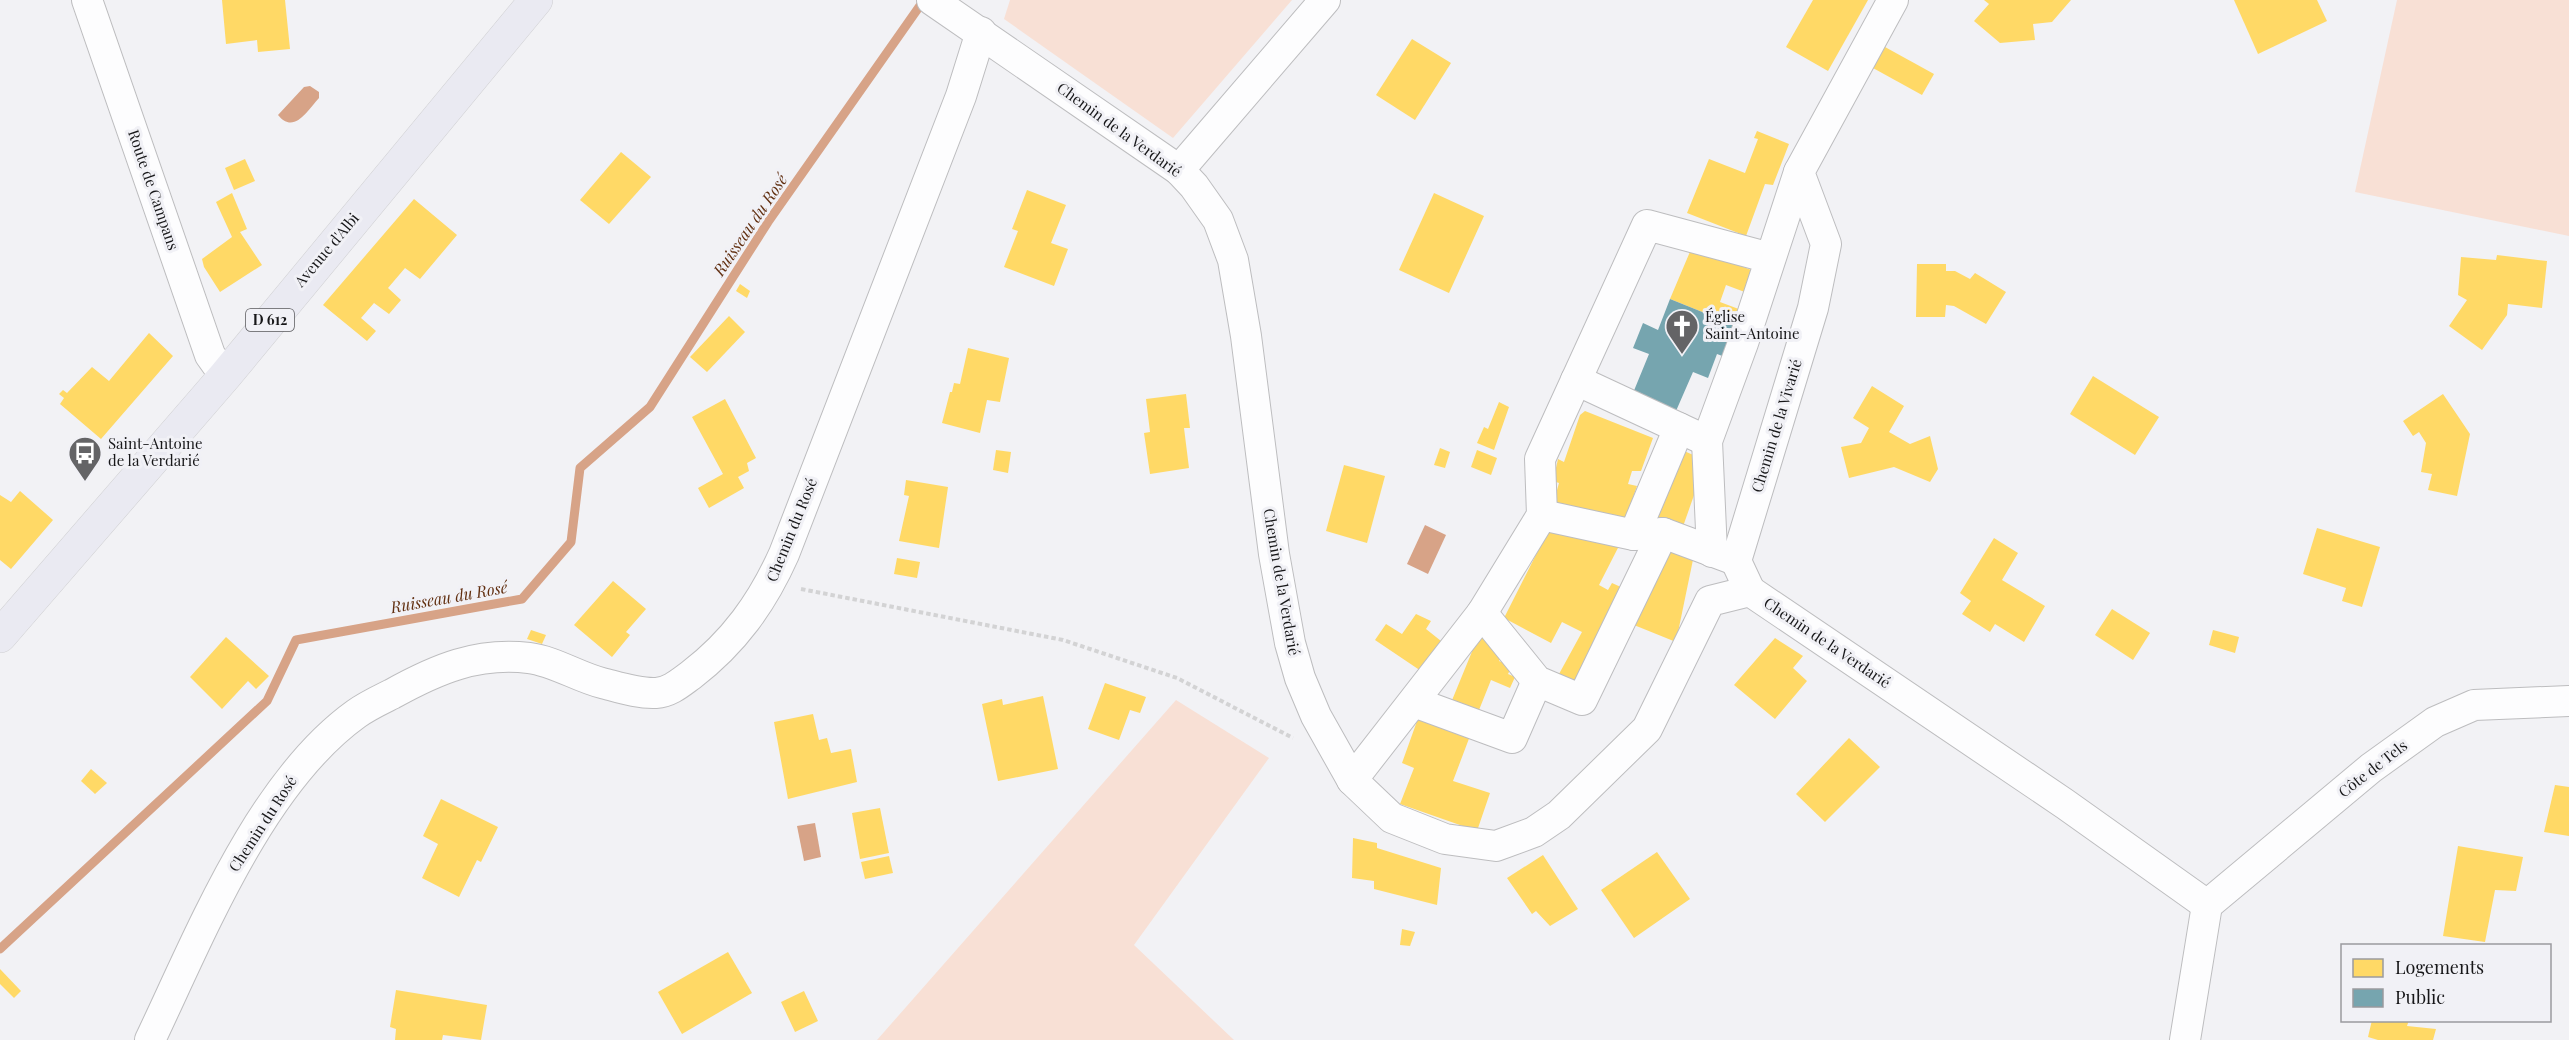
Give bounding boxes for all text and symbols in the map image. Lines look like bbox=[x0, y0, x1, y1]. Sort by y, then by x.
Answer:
street label: Chemin de la Verdarié bbox=[1053, 77, 1186, 181]
street label: Route de Campans bbox=[124, 127, 184, 253]
water label: Ruisseau du Rosé bbox=[707, 169, 792, 280]
street label: Avenue d'Albi bbox=[289, 208, 363, 291]
place label: Église Saint-Antoine bbox=[1705, 306, 1800, 343]
church icon: Église Saint-Antoine bbox=[1664, 308, 1700, 355]
road number: D 612 bbox=[246, 309, 294, 331]
street label: Chemin de la Vivarié bbox=[1746, 357, 1806, 495]
place label: Saint-Antoine de la Verdarié bbox=[108, 433, 203, 470]
bus stop icon: Saint-Antoine de la Verdarié bbox=[67, 435, 103, 482]
street label: Chemin du Rosé bbox=[761, 475, 821, 585]
street label: Chemin de la Verdarié bbox=[1259, 507, 1305, 657]
water label: Ruisseau du Rosé bbox=[388, 576, 510, 617]
street label: Chemin de la Verdarié bbox=[1760, 592, 1895, 692]
street label: Côte de Tels bbox=[2334, 735, 2411, 801]
street label: Chemin du Rosé bbox=[224, 772, 301, 875]
legend bbox=[2341, 944, 2551, 1022]
text: Logements bbox=[2395, 955, 2484, 979]
text: Public bbox=[2395, 985, 2445, 1009]

